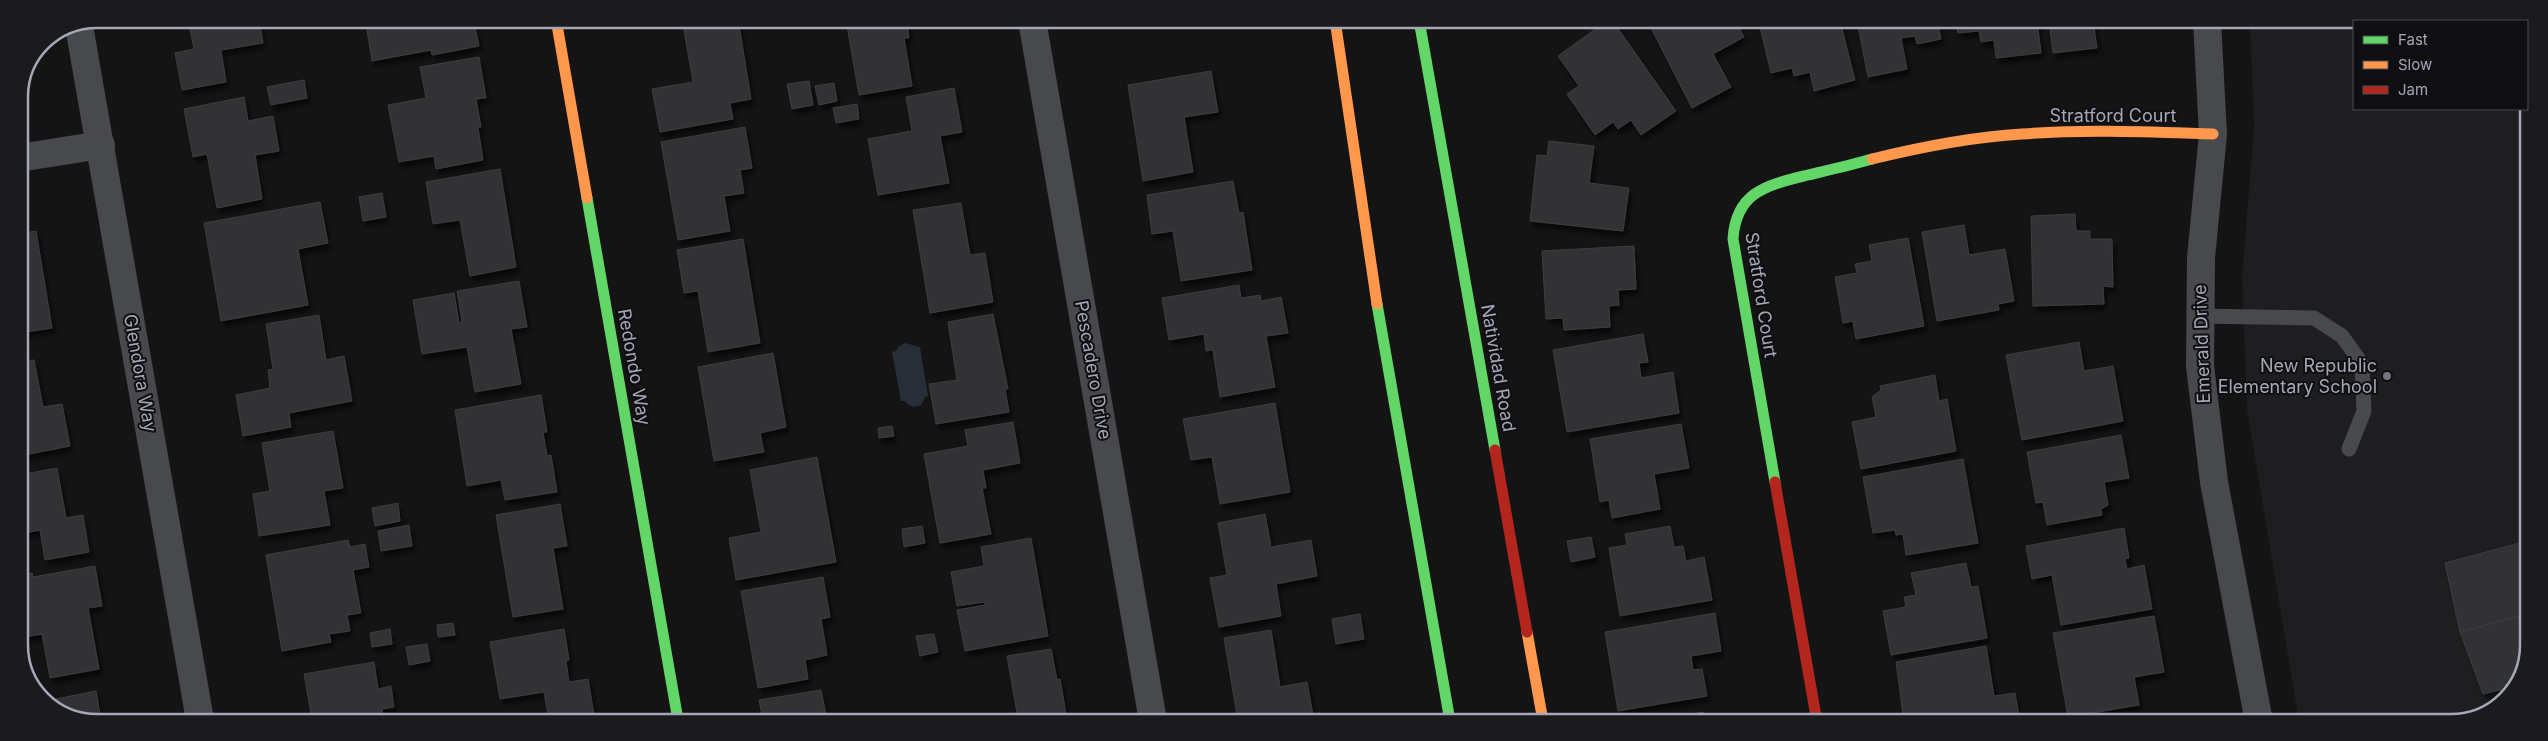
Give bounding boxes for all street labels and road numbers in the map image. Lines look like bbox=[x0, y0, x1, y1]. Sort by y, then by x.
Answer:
street label: Stratford Court bbox=[2050, 105, 2177, 126]
street label: Stratford Court bbox=[1741, 231, 1782, 359]
street label: Emerald Drive bbox=[2189, 284, 2214, 404]
street label: Pescadero Drive bbox=[1071, 299, 1116, 441]
street label: Natividad Road bbox=[1477, 303, 1520, 433]
street label: Redondo Way bbox=[614, 307, 655, 427]
street label: Glendora Way bbox=[120, 312, 161, 434]

